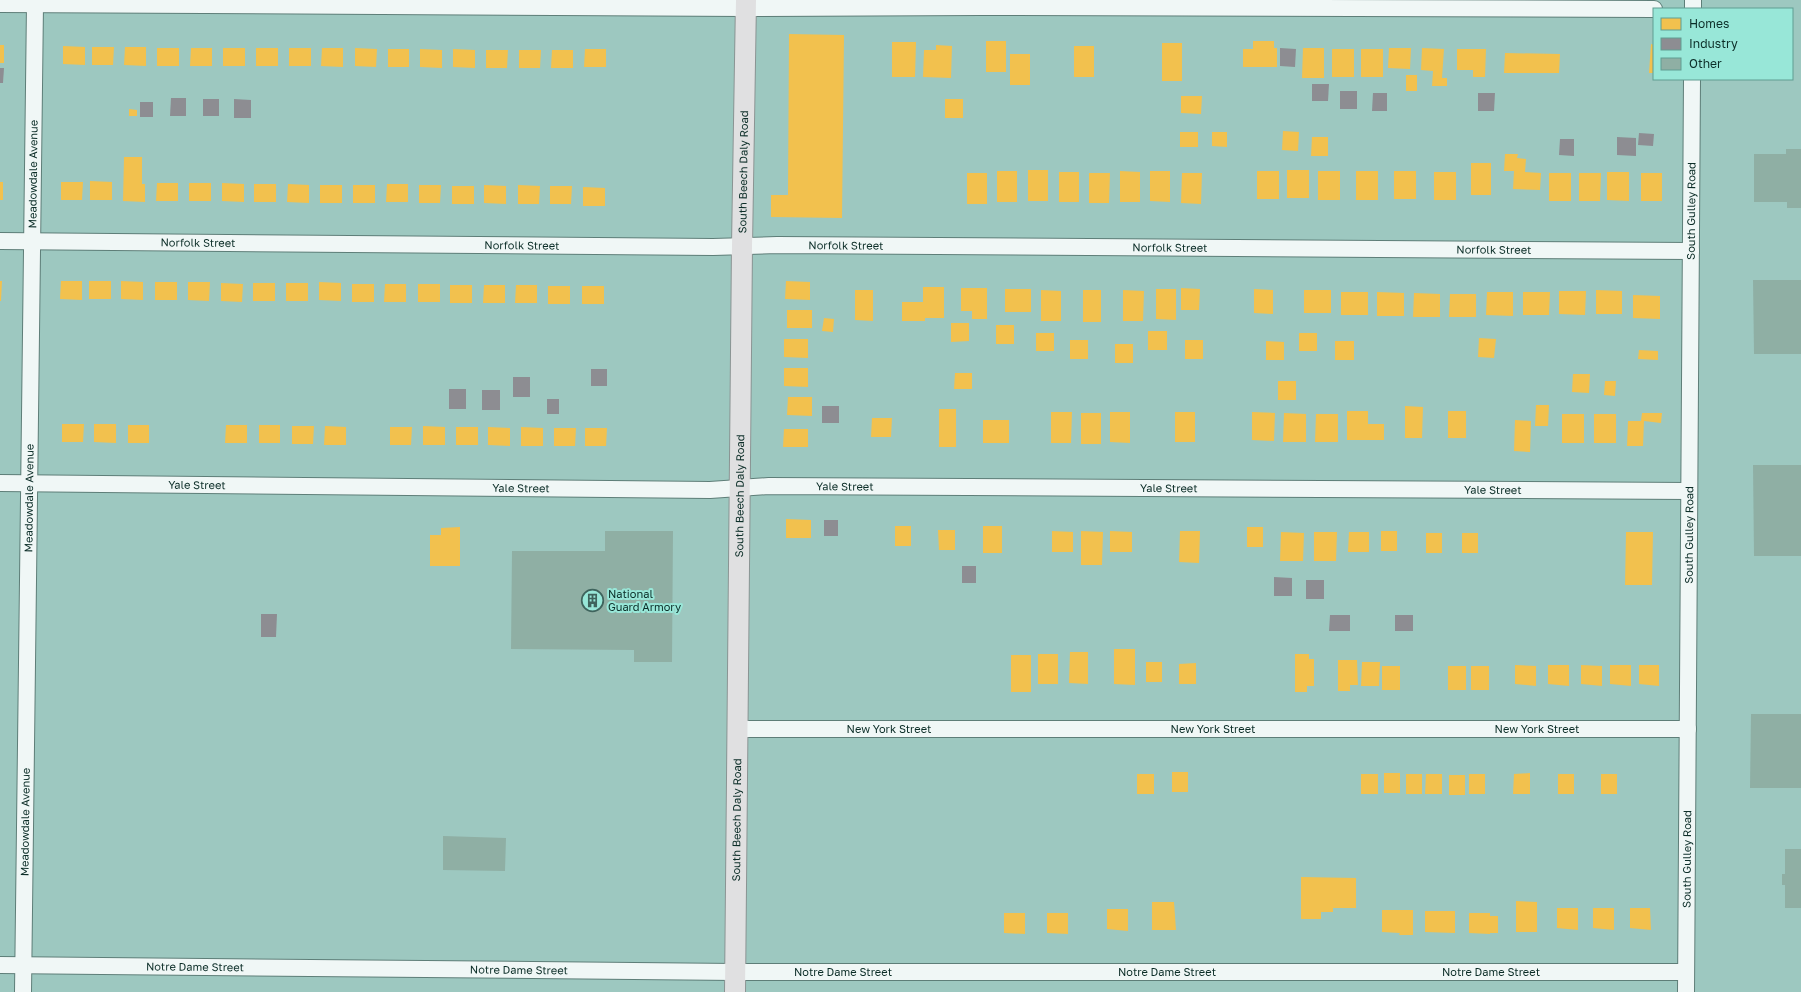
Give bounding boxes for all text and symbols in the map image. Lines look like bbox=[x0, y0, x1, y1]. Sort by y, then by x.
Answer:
legend bbox=[1653, 8, 1793, 80]
text: Homes bbox=[1689, 16, 1729, 31]
text: Industry bbox=[1689, 36, 1738, 51]
text: Other bbox=[1689, 56, 1722, 71]
street label: South Beech Daly Road bbox=[735, 110, 750, 234]
street label: Meadowdale Avenue bbox=[25, 120, 40, 228]
street label: South Gulley Road bbox=[1684, 162, 1697, 260]
street label: Norfolk Street bbox=[160, 235, 236, 249]
street label: Norfolk Street bbox=[484, 238, 560, 252]
street label: Norfolk Street bbox=[808, 238, 884, 252]
street label: Norfolk Street bbox=[1132, 240, 1208, 254]
street label: Norfolk Street bbox=[1456, 242, 1532, 256]
street label: South Beech Daly Road bbox=[732, 434, 746, 558]
street label: Meadowdale Avenue bbox=[21, 444, 36, 552]
street label: Yale Street bbox=[168, 478, 226, 491]
street label: Yale Street bbox=[816, 479, 874, 493]
street label: Yale Street bbox=[492, 481, 550, 494]
street label: Yale Street bbox=[1140, 481, 1198, 494]
street label: Yale Street bbox=[1464, 483, 1522, 496]
street label: South Gulley Road bbox=[1682, 486, 1695, 584]
building icon: National Guard Armory bbox=[579, 587, 605, 613]
place label: National Guard Armory bbox=[608, 587, 681, 613]
street label: New York Street bbox=[847, 722, 931, 735]
street label: New York Street bbox=[1171, 722, 1255, 735]
street label: New York Street bbox=[1495, 722, 1579, 735]
street label: South Beech Daly Road bbox=[729, 758, 743, 882]
street label: Meadowdale Avenue bbox=[17, 768, 32, 876]
street label: South Gulley Road bbox=[1680, 810, 1693, 908]
street label: Notre Dame Street bbox=[146, 959, 244, 973]
street label: Notre Dame Street bbox=[470, 962, 568, 976]
street label: Notre Dame Street bbox=[794, 965, 892, 978]
street label: Notre Dame Street bbox=[1118, 965, 1216, 978]
street label: Notre Dame Street bbox=[1442, 965, 1540, 978]

